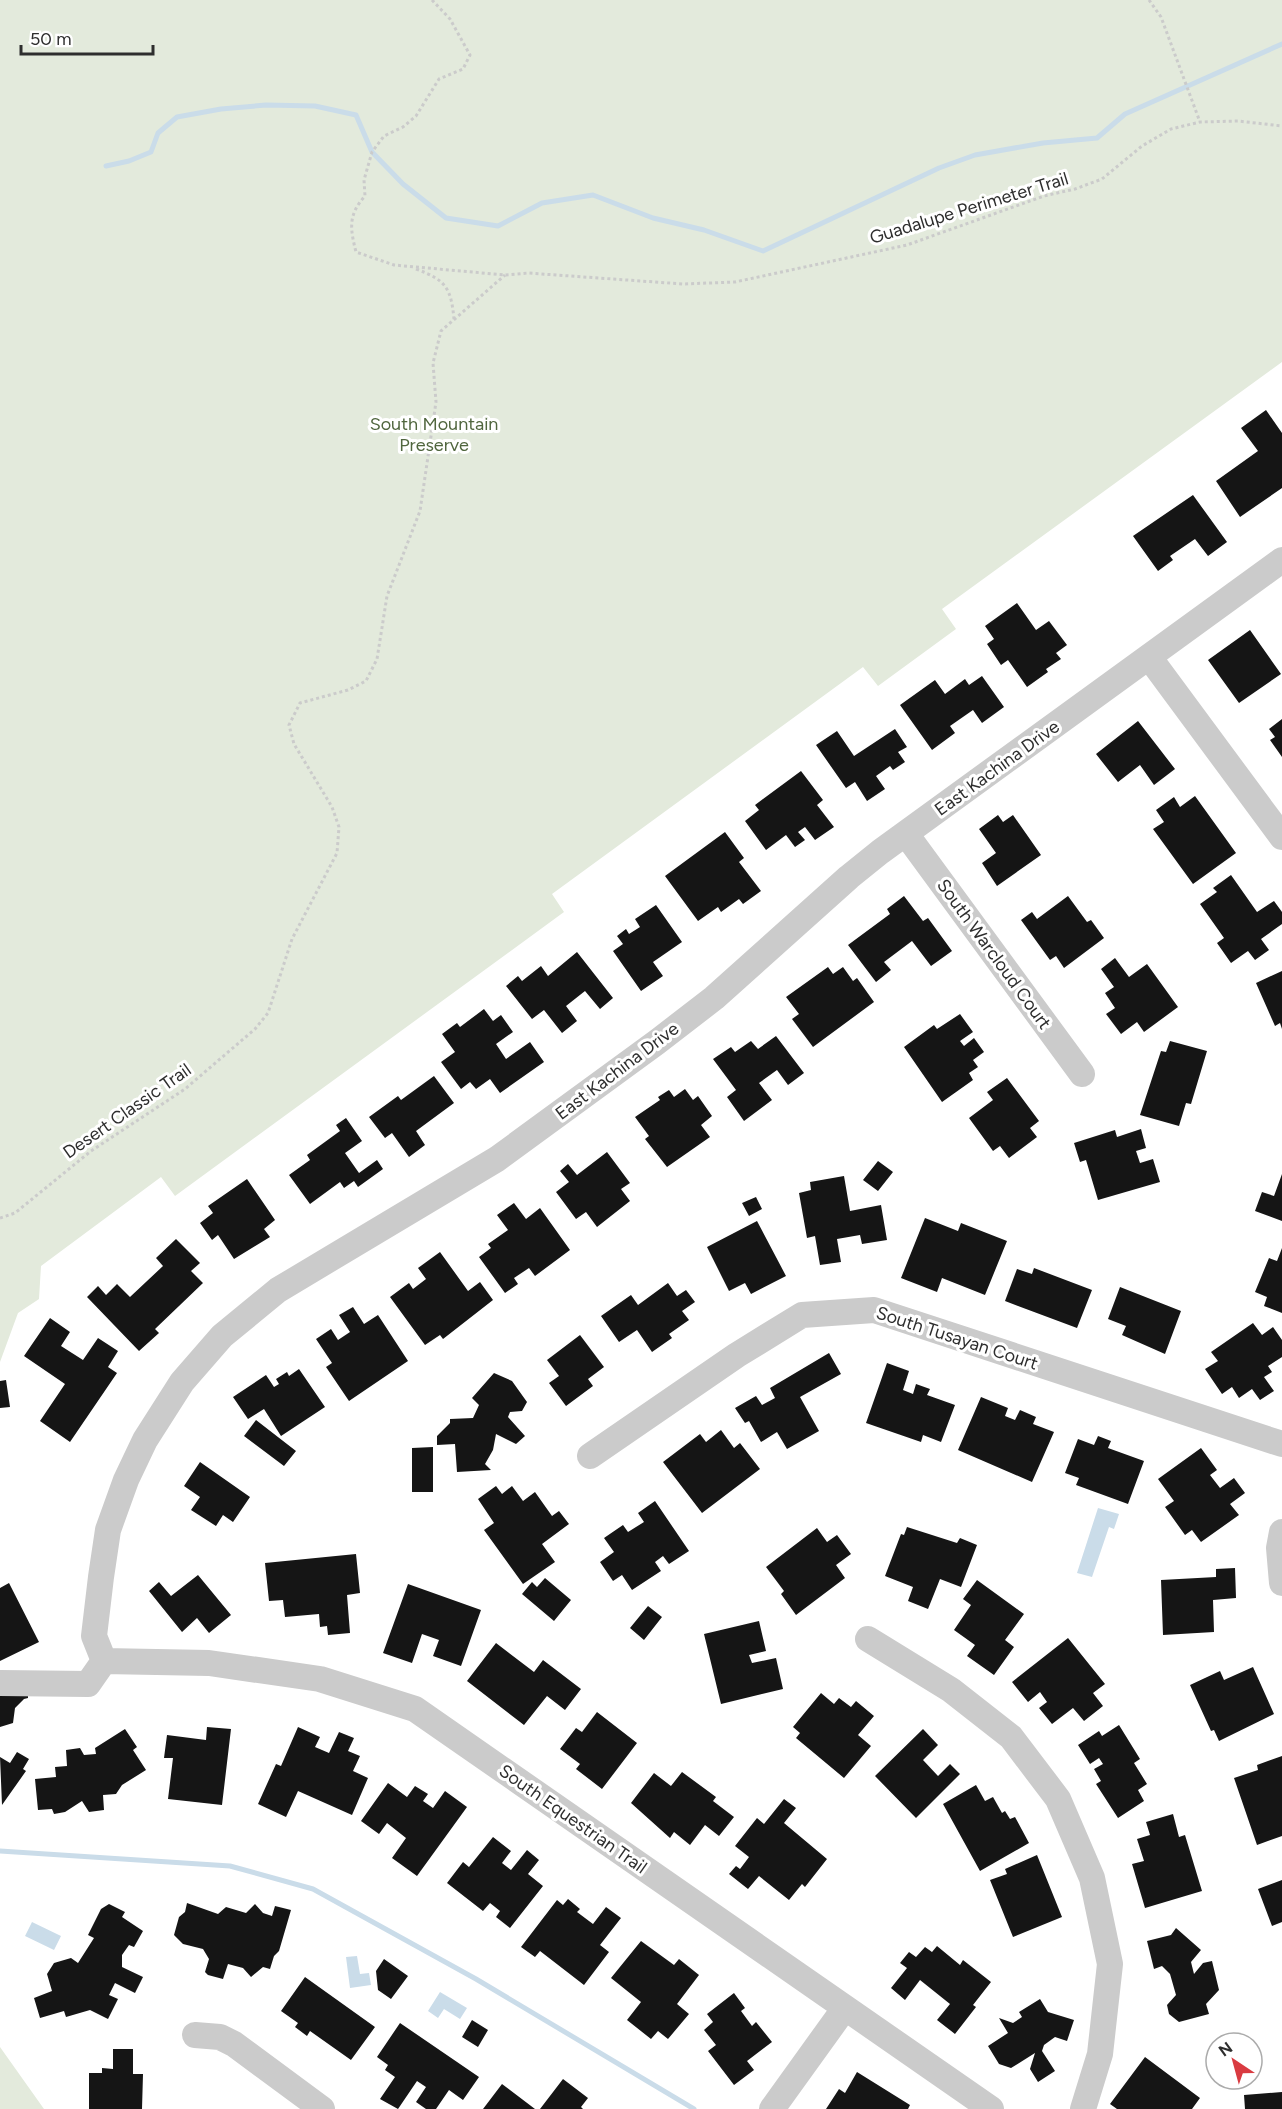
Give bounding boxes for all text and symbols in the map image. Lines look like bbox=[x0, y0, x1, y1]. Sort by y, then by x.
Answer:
scale bar bbox=[21, 18, 153, 56]
text: 50 m bbox=[30, 28, 72, 50]
street label: Guadalupe Perimeter Trail bbox=[867, 167, 1071, 249]
park label: South Mountain Preserve bbox=[370, 413, 498, 456]
street label: East Kachina Drive bbox=[930, 715, 1064, 821]
street label: South Warcloud Court bbox=[932, 875, 1056, 1034]
street label: East Kachina Drive bbox=[551, 1017, 683, 1125]
street label: Desert Classic Trail bbox=[59, 1059, 195, 1163]
street label: South Tusayan Court bbox=[873, 1301, 1041, 1375]
street label: South Equestrian Trail bbox=[495, 1760, 651, 1878]
north arrow bbox=[1204, 2031, 1264, 2091]
text: N bbox=[1215, 2038, 1236, 2061]

